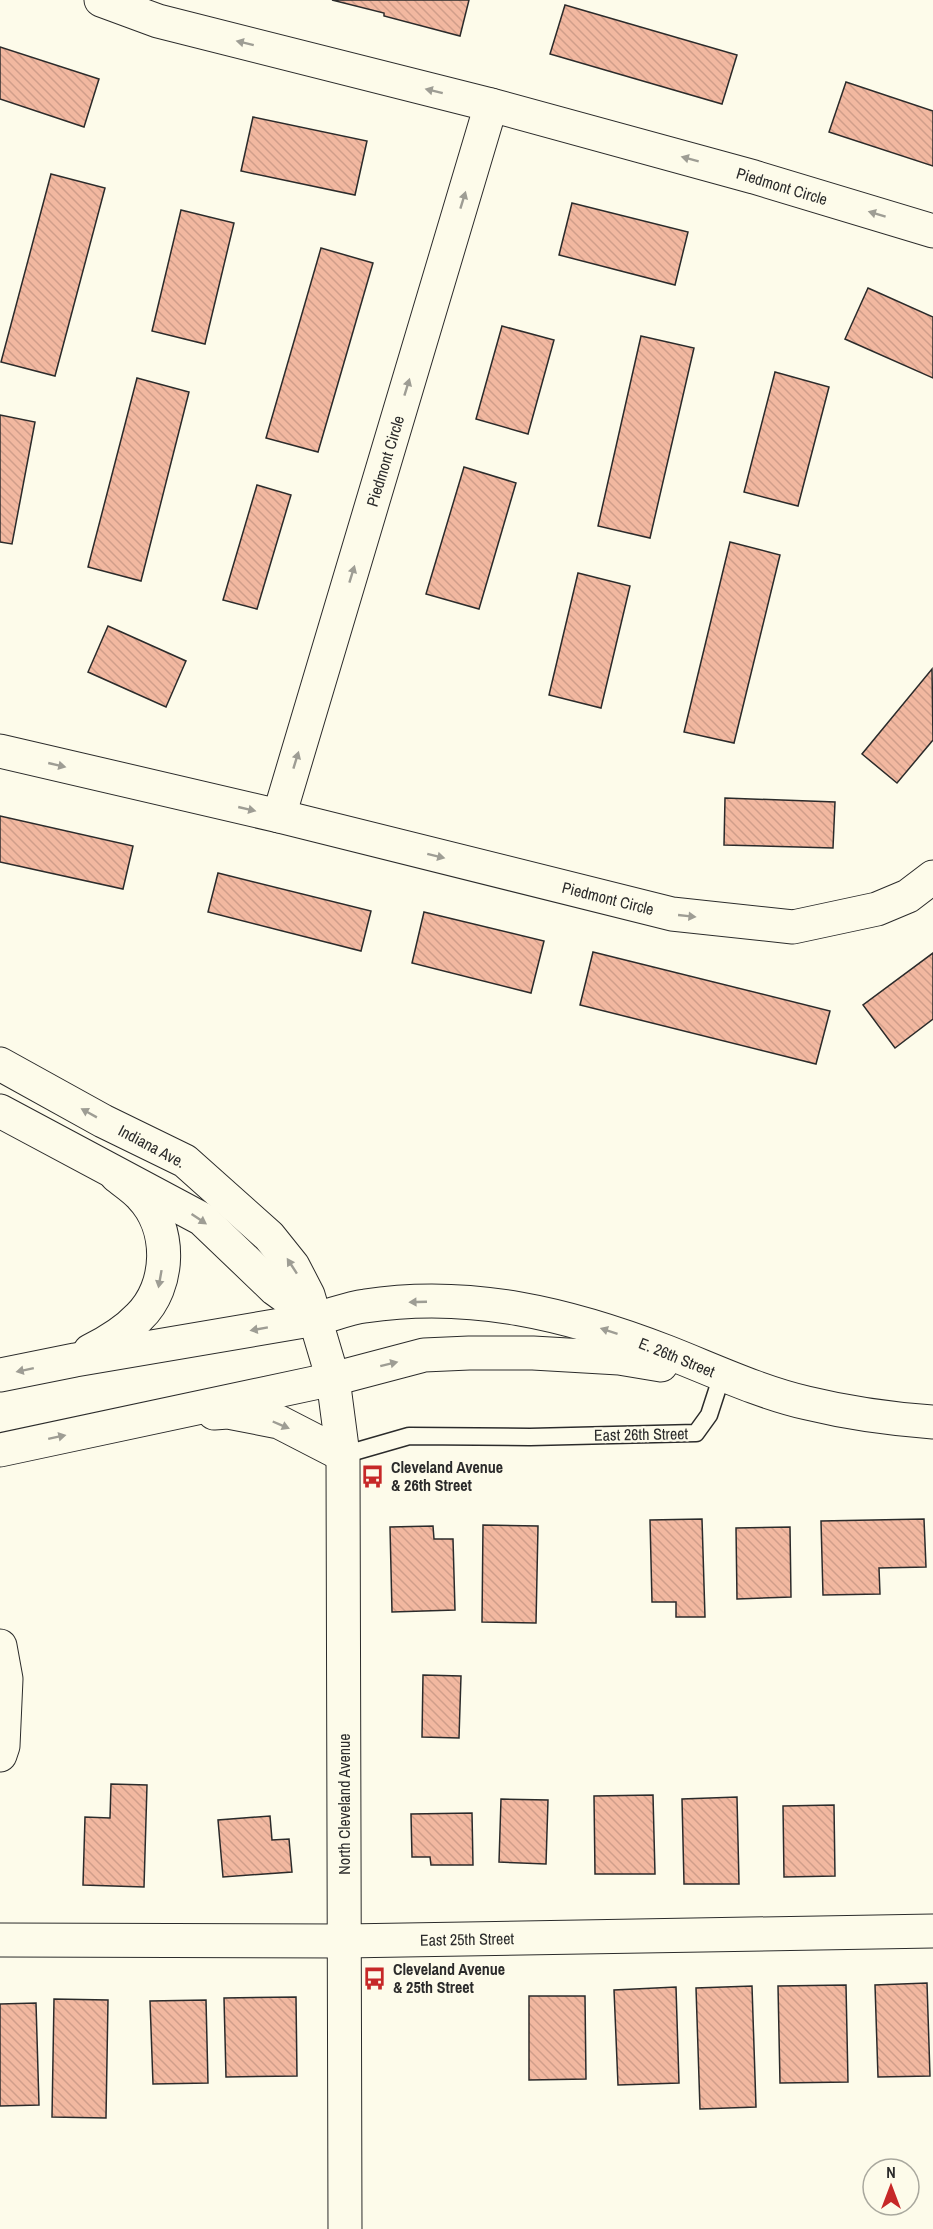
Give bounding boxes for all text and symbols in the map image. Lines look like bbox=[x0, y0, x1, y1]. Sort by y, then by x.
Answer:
one-way arrow bbox=[236, 38, 254, 48]
one-way arrow bbox=[425, 85, 443, 95]
one-way arrow bbox=[681, 154, 699, 163]
street label: Piedmont Circle bbox=[734, 162, 830, 210]
one-way arrow bbox=[459, 191, 468, 209]
one-way arrow bbox=[868, 209, 886, 218]
one-way arrow bbox=[403, 378, 412, 396]
street label: Piedmont Circle bbox=[361, 413, 409, 509]
one-way arrow bbox=[348, 564, 357, 582]
one-way arrow bbox=[292, 751, 301, 769]
one-way arrow bbox=[48, 760, 66, 770]
one-way arrow bbox=[238, 805, 257, 814]
one-way arrow bbox=[427, 851, 445, 861]
street label: Piedmont Circle bbox=[560, 876, 656, 920]
one-way arrow bbox=[677, 911, 696, 921]
one-way arrow bbox=[80, 1108, 97, 1118]
street label: Indiana Ave. bbox=[115, 1119, 189, 1173]
one-way arrow bbox=[190, 1213, 206, 1225]
one-way arrow bbox=[286, 1258, 297, 1275]
one-way arrow bbox=[156, 1269, 165, 1288]
one-way arrow bbox=[408, 1298, 427, 1307]
one-way arrow bbox=[249, 1325, 268, 1334]
one-way arrow bbox=[600, 1325, 618, 1335]
street label: E. 26th Street bbox=[636, 1332, 719, 1382]
one-way arrow bbox=[380, 1358, 398, 1368]
one-way arrow bbox=[16, 1366, 35, 1375]
one-way arrow bbox=[272, 1420, 290, 1430]
street label: East 26th Street bbox=[594, 1422, 689, 1446]
one-way arrow bbox=[48, 1432, 66, 1442]
place label: Cleveland Avenue & 26th Street bbox=[391, 1456, 503, 1496]
bus stop icon: Cleveland Avenue & 26th Street bbox=[360, 1463, 386, 1489]
street label: North Cleveland Avenue bbox=[333, 1733, 355, 1875]
street label: East 25th Street bbox=[420, 1927, 515, 1951]
place label: Cleveland Avenue & 25th Street bbox=[393, 1958, 505, 1998]
bus stop icon: Cleveland Avenue & 25th Street bbox=[362, 1965, 388, 1991]
north arrow bbox=[861, 2157, 921, 2217]
text: N bbox=[886, 2161, 896, 2183]

